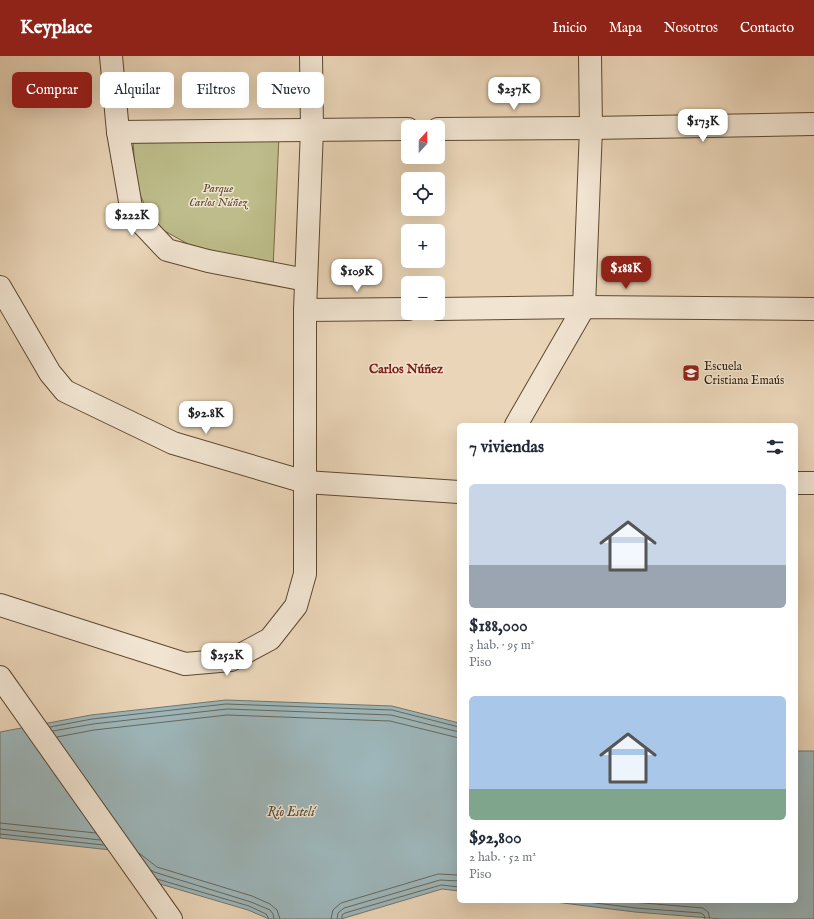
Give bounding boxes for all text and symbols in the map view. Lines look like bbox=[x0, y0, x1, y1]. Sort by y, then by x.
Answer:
text: Keyplace bbox=[20, 16, 92, 40]
text: Inicio bbox=[552, 19, 587, 37]
text: Mapa bbox=[609, 19, 642, 37]
text: Nosotros bbox=[664, 19, 718, 37]
text: Contacto bbox=[740, 19, 794, 37]
chip: Comprar bbox=[12, 72, 92, 108]
chip: Alquilar bbox=[100, 72, 174, 108]
chip: Filtros bbox=[182, 72, 249, 108]
chip: Nuevo bbox=[257, 72, 324, 108]
pin: $237K bbox=[486, 77, 542, 111]
text: $237K bbox=[497, 81, 531, 98]
pin: $173K bbox=[675, 109, 731, 143]
text: $173K bbox=[687, 113, 719, 130]
north arrow bbox=[401, 120, 445, 164]
map controls bbox=[401, 120, 445, 320]
button: locate bbox=[401, 172, 445, 216]
park label: Parque Carlos Núñez bbox=[189, 181, 248, 210]
pin: $222K bbox=[104, 203, 160, 237]
text: $222K bbox=[115, 207, 149, 224]
button: + bbox=[401, 224, 445, 268]
pin: $188K bbox=[598, 256, 654, 290]
pin: $109K bbox=[329, 259, 385, 293]
text: $188K bbox=[610, 260, 642, 277]
text: $109K bbox=[340, 263, 374, 280]
button: − bbox=[401, 276, 445, 320]
place label: Escuela Cristiana Emaús bbox=[704, 359, 784, 388]
district label: Carlos Núñez bbox=[369, 361, 443, 378]
school or university icon: Escuela Cristiana Emaús bbox=[681, 363, 701, 383]
pin: $92.8K bbox=[173, 401, 239, 435]
text: $92.8K bbox=[188, 405, 224, 422]
icon: filters bbox=[764, 436, 786, 458]
text: 7 viviendas bbox=[469, 437, 544, 458]
icon: home bbox=[592, 510, 664, 582]
text: $188,000 bbox=[469, 616, 528, 637]
text: 3 hab. · 95 m² bbox=[469, 637, 534, 654]
pin: $252K bbox=[199, 643, 255, 677]
text: $252K bbox=[210, 647, 244, 664]
text: Piso bbox=[469, 654, 492, 671]
icon: home bbox=[592, 722, 664, 794]
water label: Río Estelí bbox=[267, 804, 317, 821]
text: $92,800 bbox=[469, 828, 522, 849]
text: 2 hab. · 52 m² bbox=[469, 849, 536, 866]
text: Piso bbox=[469, 866, 492, 883]

